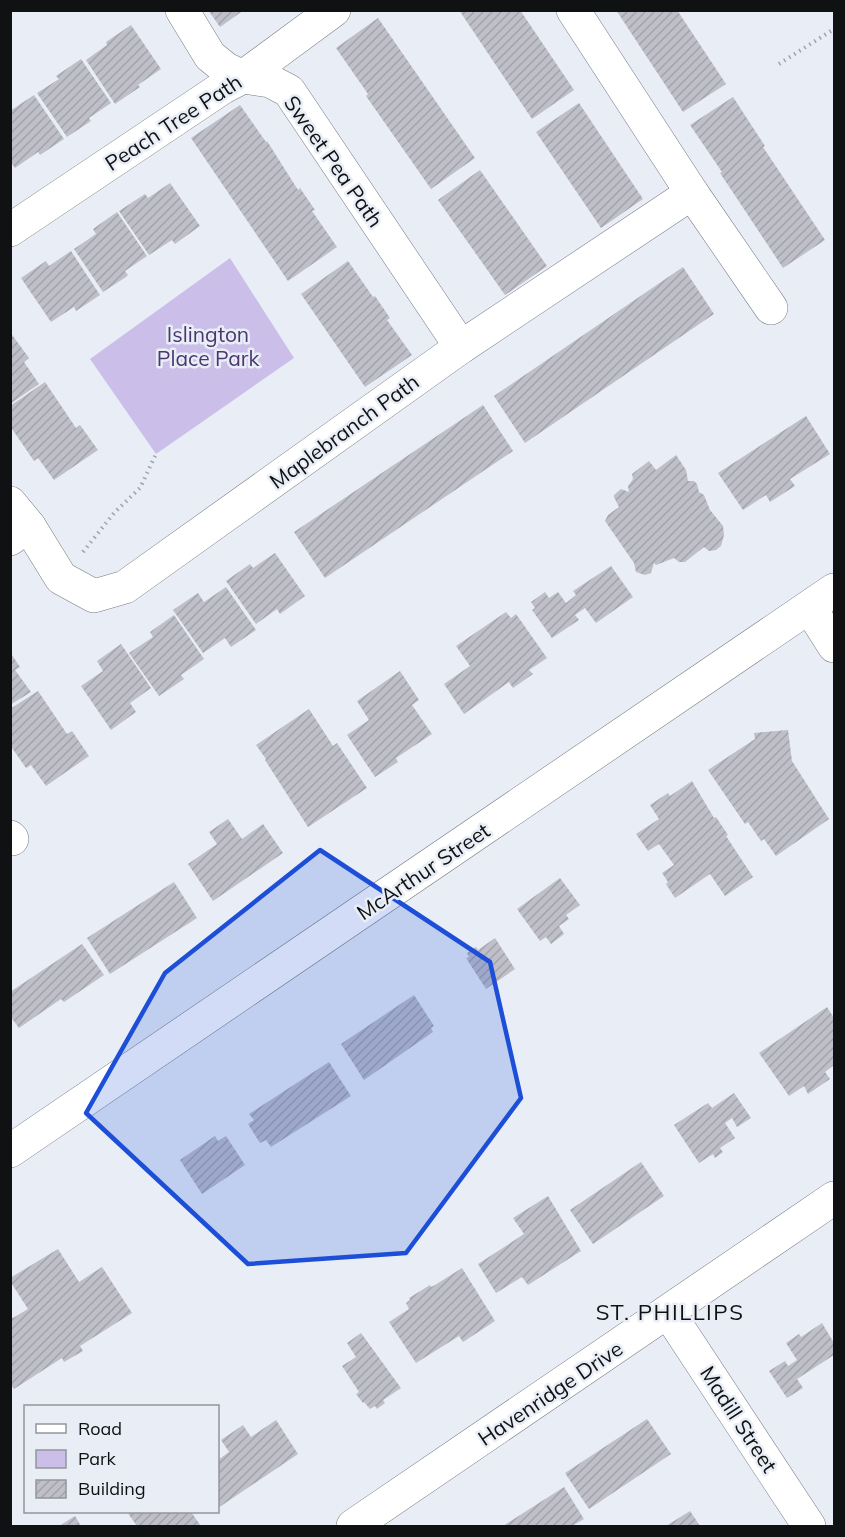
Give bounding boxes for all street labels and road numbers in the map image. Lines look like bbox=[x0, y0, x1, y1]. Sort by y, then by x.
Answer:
street label: Peach Tree Path bbox=[100, 68, 246, 176]
street label: Sweet Pea Path bbox=[279, 90, 389, 232]
street label: Maplebranch Path bbox=[264, 368, 424, 494]
street label: McArthur Street bbox=[351, 817, 495, 925]
street label: Havenridge Drive bbox=[473, 1335, 627, 1451]
street label: Madill Street bbox=[695, 1361, 783, 1477]

